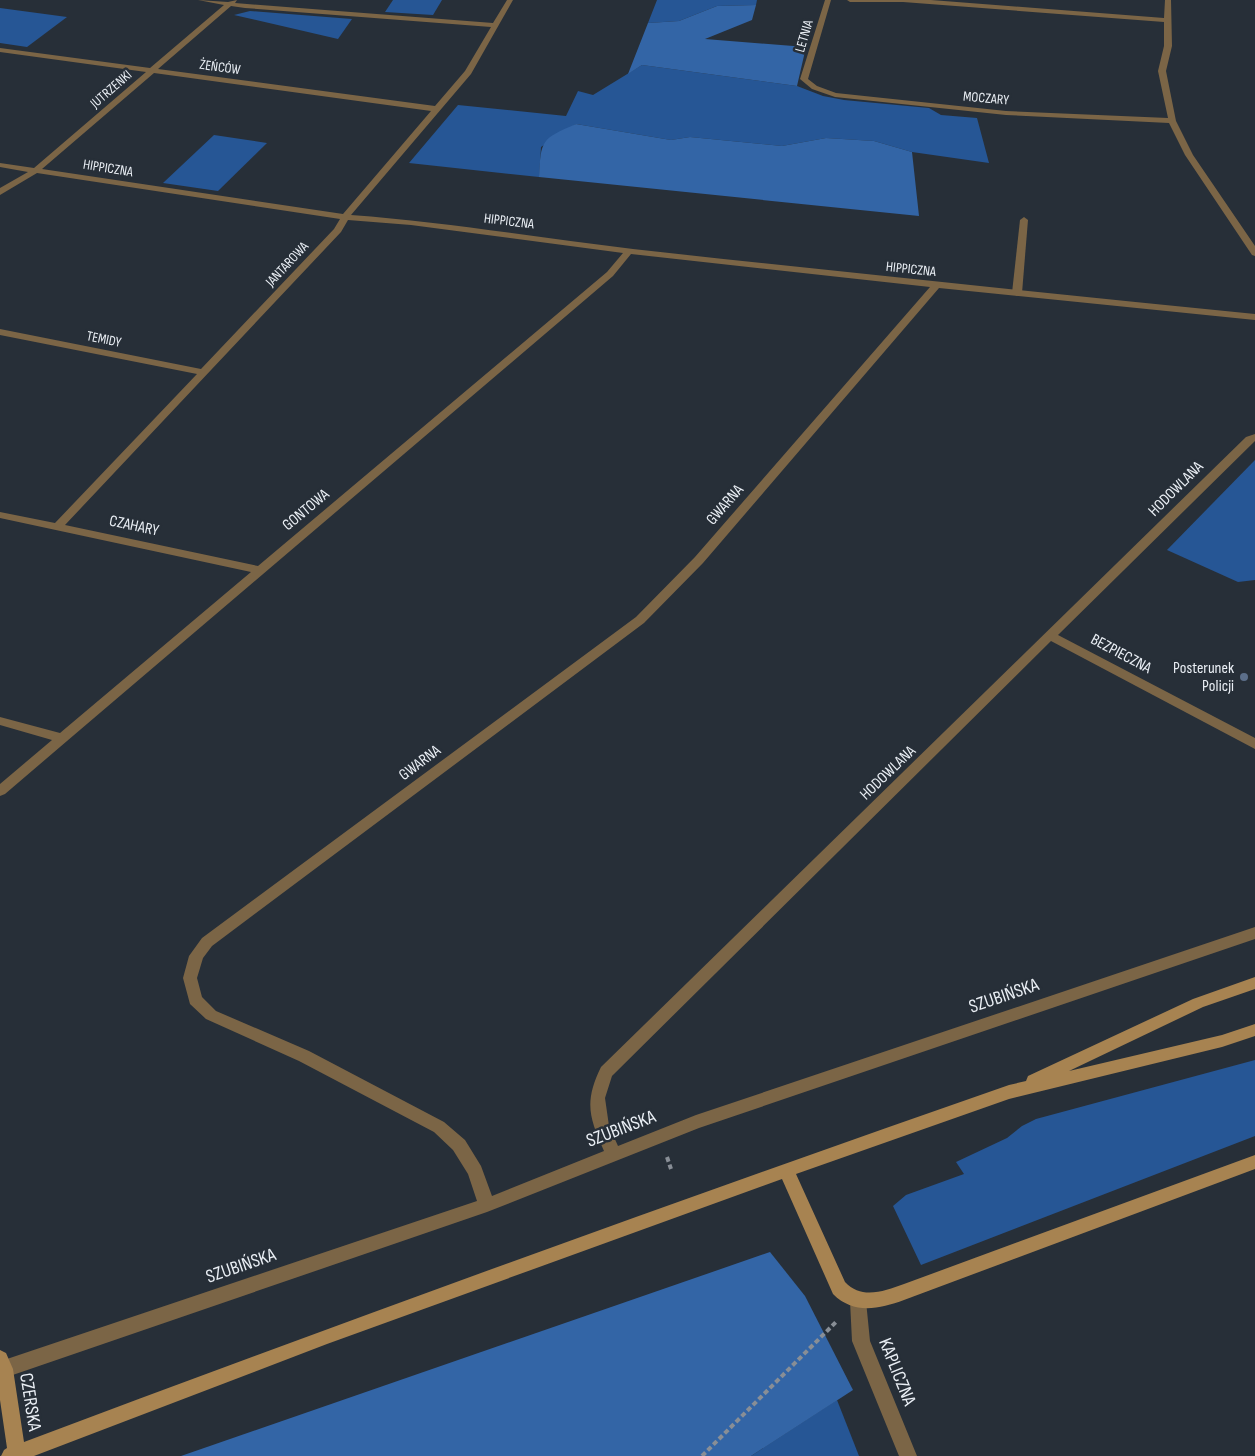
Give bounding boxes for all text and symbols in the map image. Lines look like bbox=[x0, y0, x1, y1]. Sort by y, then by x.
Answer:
street label: LETNIA bbox=[791, 17, 817, 54]
street label: ŻEŃCÓW bbox=[198, 56, 242, 78]
street label: JUTRZENKI bbox=[86, 66, 135, 112]
street label: MOCZARY bbox=[962, 88, 1010, 108]
street label: HIPPICZNA bbox=[82, 156, 135, 180]
street label: HIPPICZNA bbox=[483, 209, 536, 233]
street label: JANTAROWA bbox=[261, 237, 313, 291]
street label: HIPPICZNA bbox=[885, 258, 938, 280]
street label: TEMIDY bbox=[85, 327, 123, 351]
street label: HODOWLANA bbox=[1145, 457, 1208, 520]
street label: GWARNA bbox=[702, 481, 748, 529]
street label: GONTOWA bbox=[279, 485, 333, 535]
street label: CZAHARY bbox=[108, 512, 161, 541]
street label: BEZPIECZNA bbox=[1087, 630, 1155, 678]
place label: Posterunek Policji bbox=[1173, 659, 1234, 696]
marker: Posterunek Policji bbox=[1238, 671, 1250, 683]
street label: GWARNA bbox=[395, 741, 445, 785]
street label: HODOWLANA bbox=[856, 742, 920, 804]
street label: SZUBIŃSKA bbox=[966, 973, 1043, 1019]
street label: SZUBIŃSKA bbox=[583, 1105, 660, 1153]
street label: SZUBIŃSKA bbox=[203, 1243, 280, 1289]
street label: KAPLICZNA bbox=[873, 1335, 921, 1410]
street label: CZERSKA bbox=[14, 1371, 46, 1434]

